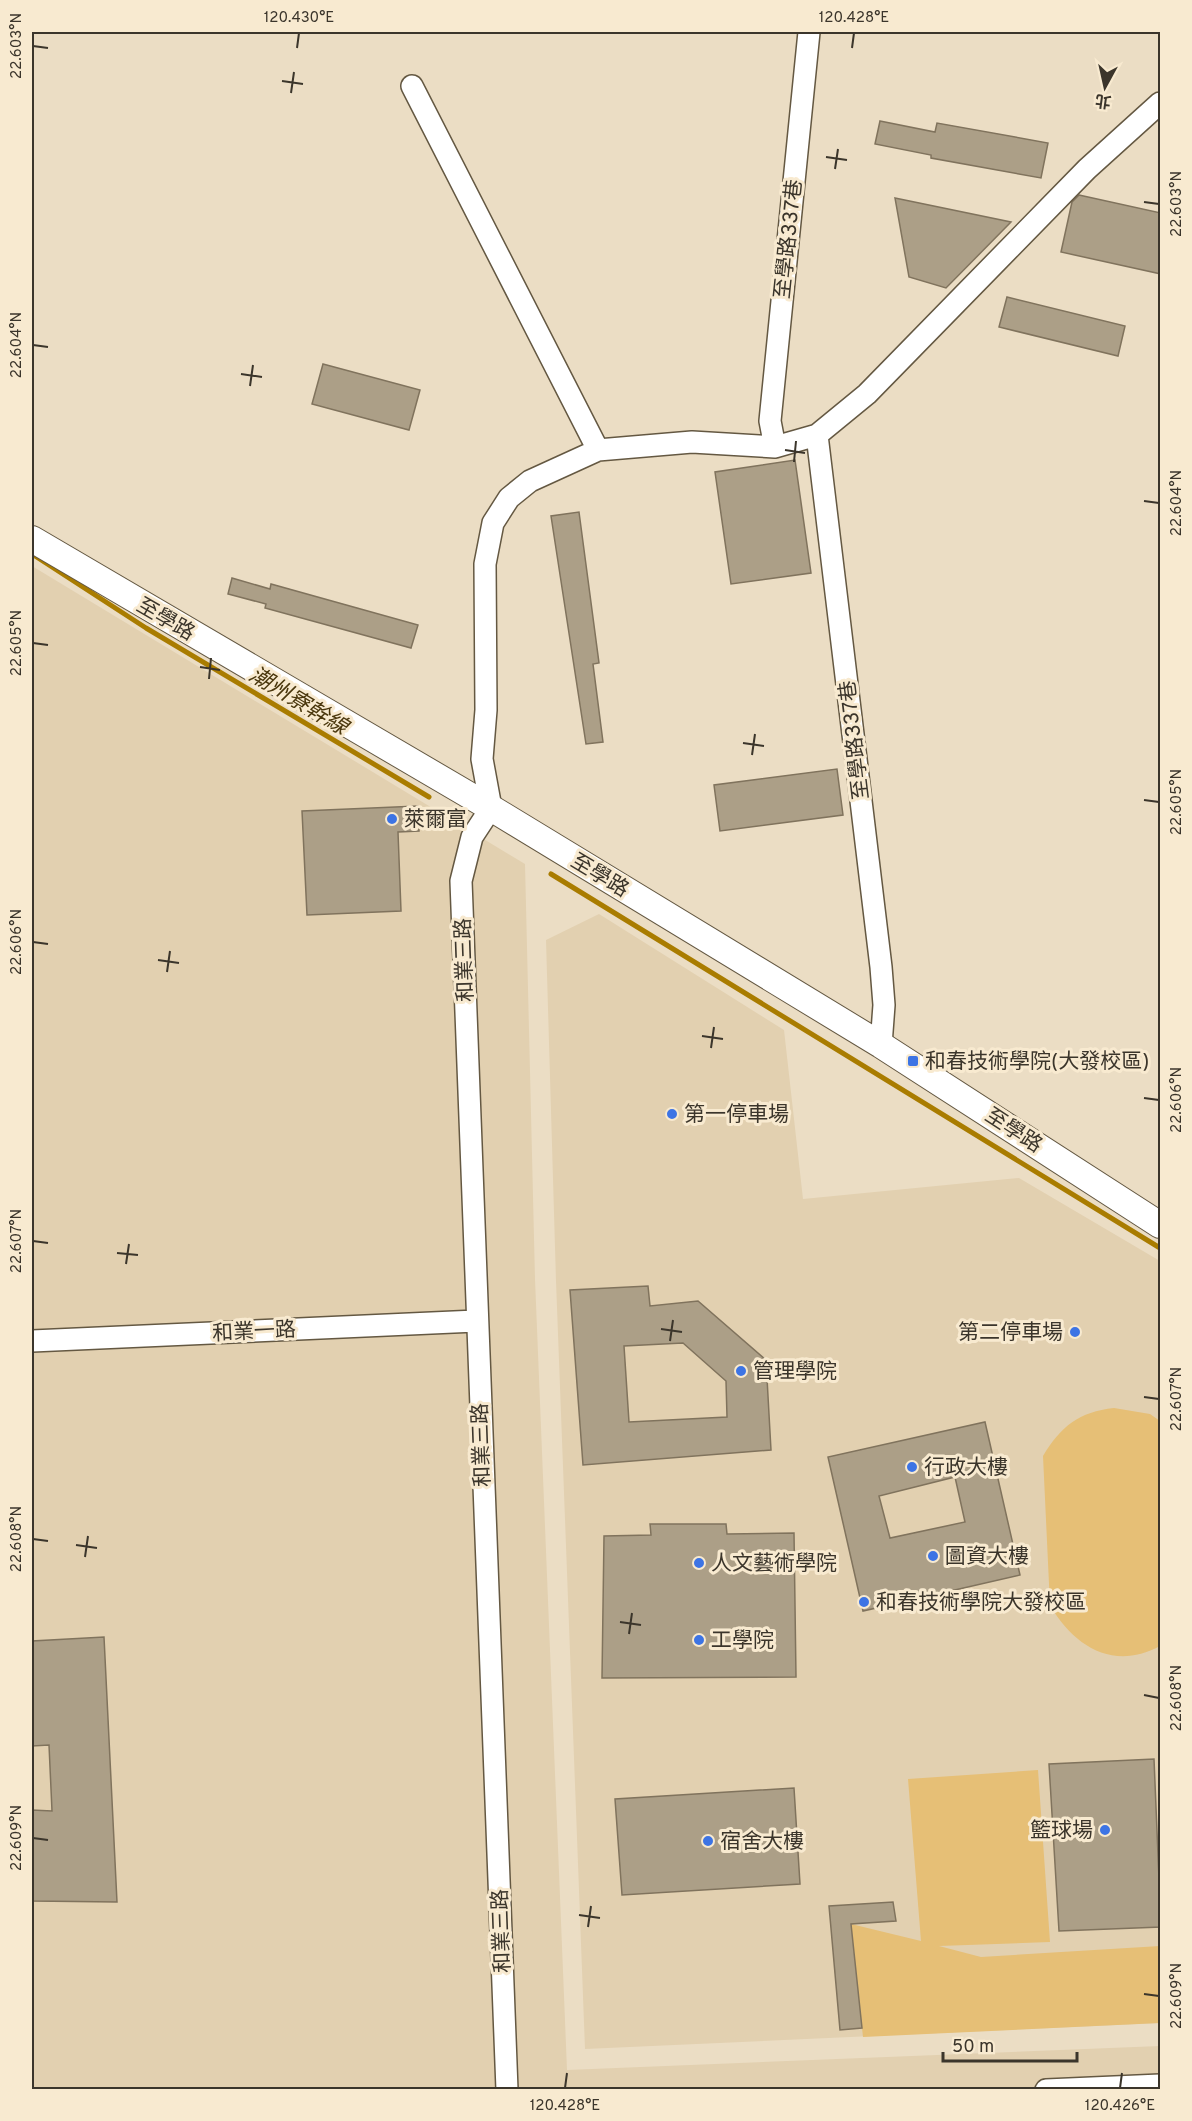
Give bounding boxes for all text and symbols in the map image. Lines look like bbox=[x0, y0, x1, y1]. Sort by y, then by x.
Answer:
text: 120.430°E bbox=[264, 9, 334, 28]
text: 120.428°E bbox=[819, 9, 889, 28]
text: 22.603°N bbox=[8, 13, 27, 79]
north arrow bbox=[1075, 57, 1135, 117]
text: 北 bbox=[1094, 89, 1113, 111]
text: 22.603°N bbox=[1168, 171, 1187, 237]
street label: 至學路337巷 bbox=[770, 178, 809, 300]
text: 22.604°N bbox=[8, 312, 27, 378]
text: 22.604°N bbox=[1168, 470, 1187, 536]
street label: 至學路 bbox=[131, 593, 199, 648]
text: 22.605°N bbox=[8, 610, 27, 676]
water label: 潮州寮幹線 bbox=[244, 662, 354, 744]
street label: 至學路337巷 bbox=[835, 679, 876, 801]
text: 22.605°N bbox=[1168, 769, 1187, 835]
place label: 萊爾富 bbox=[404, 807, 467, 834]
marker: 萊爾富 bbox=[385, 812, 399, 826]
street label: 至學路 bbox=[565, 848, 633, 904]
text: 22.606°N bbox=[8, 909, 27, 975]
street label: 和業三路 bbox=[451, 918, 480, 1002]
place label: 和春技術學院(大發校區) bbox=[925, 1049, 1149, 1076]
marker: 和春技術學院(大發校區) bbox=[906, 1054, 920, 1068]
text: 22.606°N bbox=[1168, 1067, 1187, 1133]
place label: 第一停車場 bbox=[684, 1102, 789, 1129]
street label: 至學路 bbox=[979, 1103, 1047, 1160]
marker: 第一停車場 bbox=[665, 1107, 679, 1121]
text: 22.607°N bbox=[8, 1209, 27, 1273]
street label: 和業一路 bbox=[211, 1317, 297, 1348]
place label: 第二停車場 bbox=[958, 1320, 1063, 1347]
marker: 第二停車場 bbox=[1068, 1325, 1082, 1339]
place label: 管理學院 bbox=[753, 1359, 837, 1386]
marker: 管理學院 bbox=[734, 1364, 748, 1378]
text: 22.607°N bbox=[1168, 1367, 1187, 1431]
street label: 和業三路 bbox=[468, 1403, 497, 1487]
place label: 行政大樓 bbox=[924, 1455, 1008, 1482]
marker: 行政大樓 bbox=[905, 1460, 919, 1474]
text: 22.608°N bbox=[8, 1506, 27, 1572]
place label: 圖資大樓 bbox=[945, 1544, 1029, 1571]
marker: 圖資大樓 bbox=[926, 1549, 940, 1563]
place label: 人文藝術學院 bbox=[711, 1551, 837, 1578]
marker: 人文藝術學院 bbox=[692, 1556, 706, 1570]
place label: 和春技術學院大發校區 bbox=[876, 1590, 1086, 1617]
marker: 和春技術學院大發校區 bbox=[857, 1595, 871, 1609]
place label: 工學院 bbox=[711, 1628, 774, 1655]
marker: 工學院 bbox=[692, 1633, 706, 1647]
text: 22.608°N bbox=[1168, 1665, 1187, 1731]
text: 22.609°N bbox=[8, 1805, 27, 1871]
place label: 籃球場 bbox=[1030, 1818, 1093, 1845]
marker: 籃球場 bbox=[1098, 1823, 1112, 1837]
place label: 宿舍大樓 bbox=[720, 1829, 804, 1856]
marker: 宿舍大樓 bbox=[701, 1834, 715, 1848]
street label: 和業三路 bbox=[488, 1889, 517, 1973]
text: 22.609°N bbox=[1168, 1963, 1187, 2029]
scale bar bbox=[943, 2025, 1076, 2063]
text: 50 m bbox=[952, 2036, 994, 2059]
text: 120.428°E bbox=[530, 2097, 600, 2116]
text: 120.426°E bbox=[1085, 2097, 1155, 2116]

